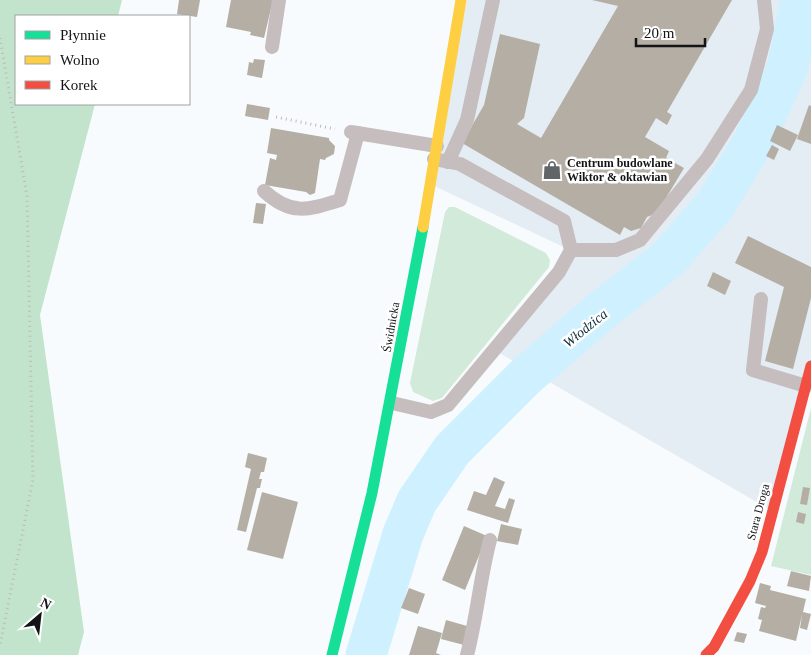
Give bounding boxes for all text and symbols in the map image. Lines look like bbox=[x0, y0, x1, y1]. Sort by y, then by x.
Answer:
legend bbox=[15, 15, 190, 105]
scale bar bbox=[636, 15, 705, 47]
text: 20 m bbox=[644, 25, 675, 41]
text: Płynnie bbox=[60, 27, 106, 43]
text: Wolno bbox=[60, 52, 100, 68]
text: Korek bbox=[60, 77, 98, 93]
place label: Centrum budowlane Wiktor & oktawian bbox=[567, 156, 673, 184]
shop icon: Centrum budowlane Wiktor & oktawian bbox=[541, 159, 563, 181]
street label: Świdnicka bbox=[380, 300, 402, 353]
water label: Włodzica bbox=[560, 306, 610, 351]
street label: Stara Droga bbox=[744, 482, 772, 542]
north arrow bbox=[15, 590, 65, 640]
text: N bbox=[38, 595, 54, 613]

